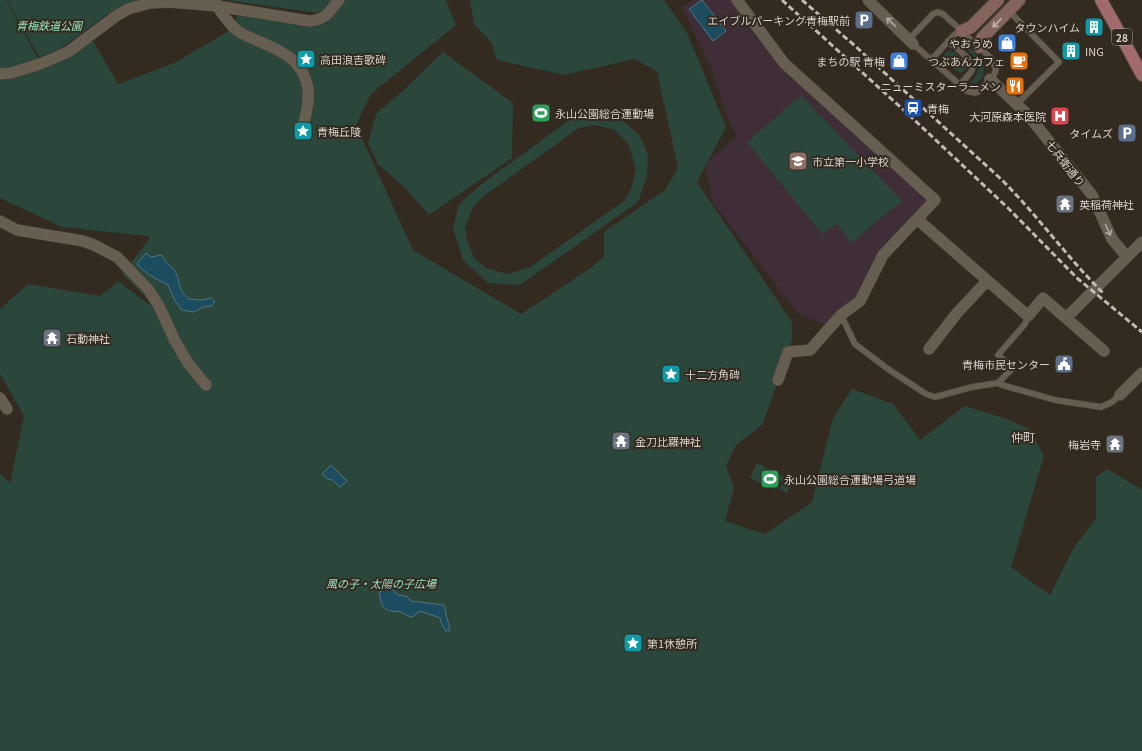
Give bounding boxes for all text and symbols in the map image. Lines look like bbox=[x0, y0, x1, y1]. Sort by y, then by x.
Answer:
parking icon: エイブルパーキング青梅駅前 bbox=[853, 9, 875, 31]
place label: エイブルパーキング青梅駅前 bbox=[707, 12, 850, 28]
building icon: タウンハイム bbox=[1083, 16, 1105, 38]
park label: 青梅鉄道公園 bbox=[16, 17, 84, 33]
one-way arrow bbox=[886, 17, 896, 27]
one-way arrow bbox=[992, 18, 1002, 28]
place label: タウンハイム bbox=[1014, 19, 1080, 35]
road number: 28 bbox=[1112, 29, 1132, 45]
shop icon: やおうめ bbox=[996, 32, 1018, 54]
place label: やおうめ bbox=[949, 35, 993, 51]
building icon: ING bbox=[1060, 40, 1082, 62]
place label: ING bbox=[1085, 43, 1104, 59]
place icon: 高田浪吉歌碑 bbox=[295, 48, 317, 70]
shop icon: まちの駅 青梅 bbox=[888, 50, 910, 72]
cafe icon: つぶあんカフェ bbox=[1008, 50, 1030, 72]
place label: 高田浪吉歌碑 bbox=[320, 51, 386, 67]
place label: まちの駅 青梅 bbox=[817, 53, 885, 69]
place label: つぶあんカフェ bbox=[928, 53, 1005, 69]
restaurant icon: ニューミスターラーメン bbox=[1004, 75, 1026, 97]
place label: ニューミスターラーメン bbox=[880, 78, 1001, 94]
station icon: 青梅 bbox=[902, 97, 924, 119]
place label: 青梅 bbox=[927, 100, 949, 116]
sports icon: 永山公園総合運動場 bbox=[530, 102, 552, 124]
place label: 永山公園総合運動場 bbox=[555, 105, 654, 121]
hospital icon: 大河原森本医院 bbox=[1049, 105, 1071, 127]
place label: 大河原森本医院 bbox=[969, 108, 1046, 124]
place icon: 青梅丘陵 bbox=[292, 120, 314, 142]
parking icon: タイムズ bbox=[1116, 122, 1138, 144]
place label: 青梅丘陵 bbox=[317, 123, 361, 139]
place label: タイムズ bbox=[1069, 125, 1113, 141]
street label: 七兵衛通り bbox=[1043, 136, 1089, 190]
school or university icon: 市立第一小学校 bbox=[787, 150, 809, 172]
place label: 市立第一小学校 bbox=[812, 153, 889, 169]
temple icon: 英稲荷神社 bbox=[1054, 193, 1076, 215]
place label: 英稲荷神社 bbox=[1079, 196, 1134, 212]
one-way arrow bbox=[1105, 224, 1112, 236]
temple icon: 石動神社 bbox=[41, 327, 63, 349]
place label: 石動神社 bbox=[66, 330, 110, 346]
public building icon: 青梅市民センター bbox=[1053, 353, 1075, 375]
place label: 青梅市民センター bbox=[962, 356, 1050, 372]
place icon: 十二方角碑 bbox=[660, 363, 682, 385]
place label: 十二方角碑 bbox=[685, 366, 740, 382]
district label: 仲町 bbox=[1011, 428, 1035, 445]
temple icon: 金刀比羅神社 bbox=[610, 430, 632, 452]
place label: 金刀比羅神社 bbox=[635, 433, 701, 449]
temple icon: 梅岩寺 bbox=[1104, 433, 1126, 455]
place label: 梅岩寺 bbox=[1068, 436, 1101, 452]
sports icon: 永山公園総合運動場弓道場 bbox=[759, 468, 781, 490]
place label: 永山公園総合運動場弓道場 bbox=[784, 471, 916, 487]
park label: 風の子・太陽の子広場 bbox=[326, 575, 438, 591]
place icon: 第1休憩所 bbox=[622, 632, 644, 654]
place label: 第1休憩所 bbox=[647, 635, 698, 651]

